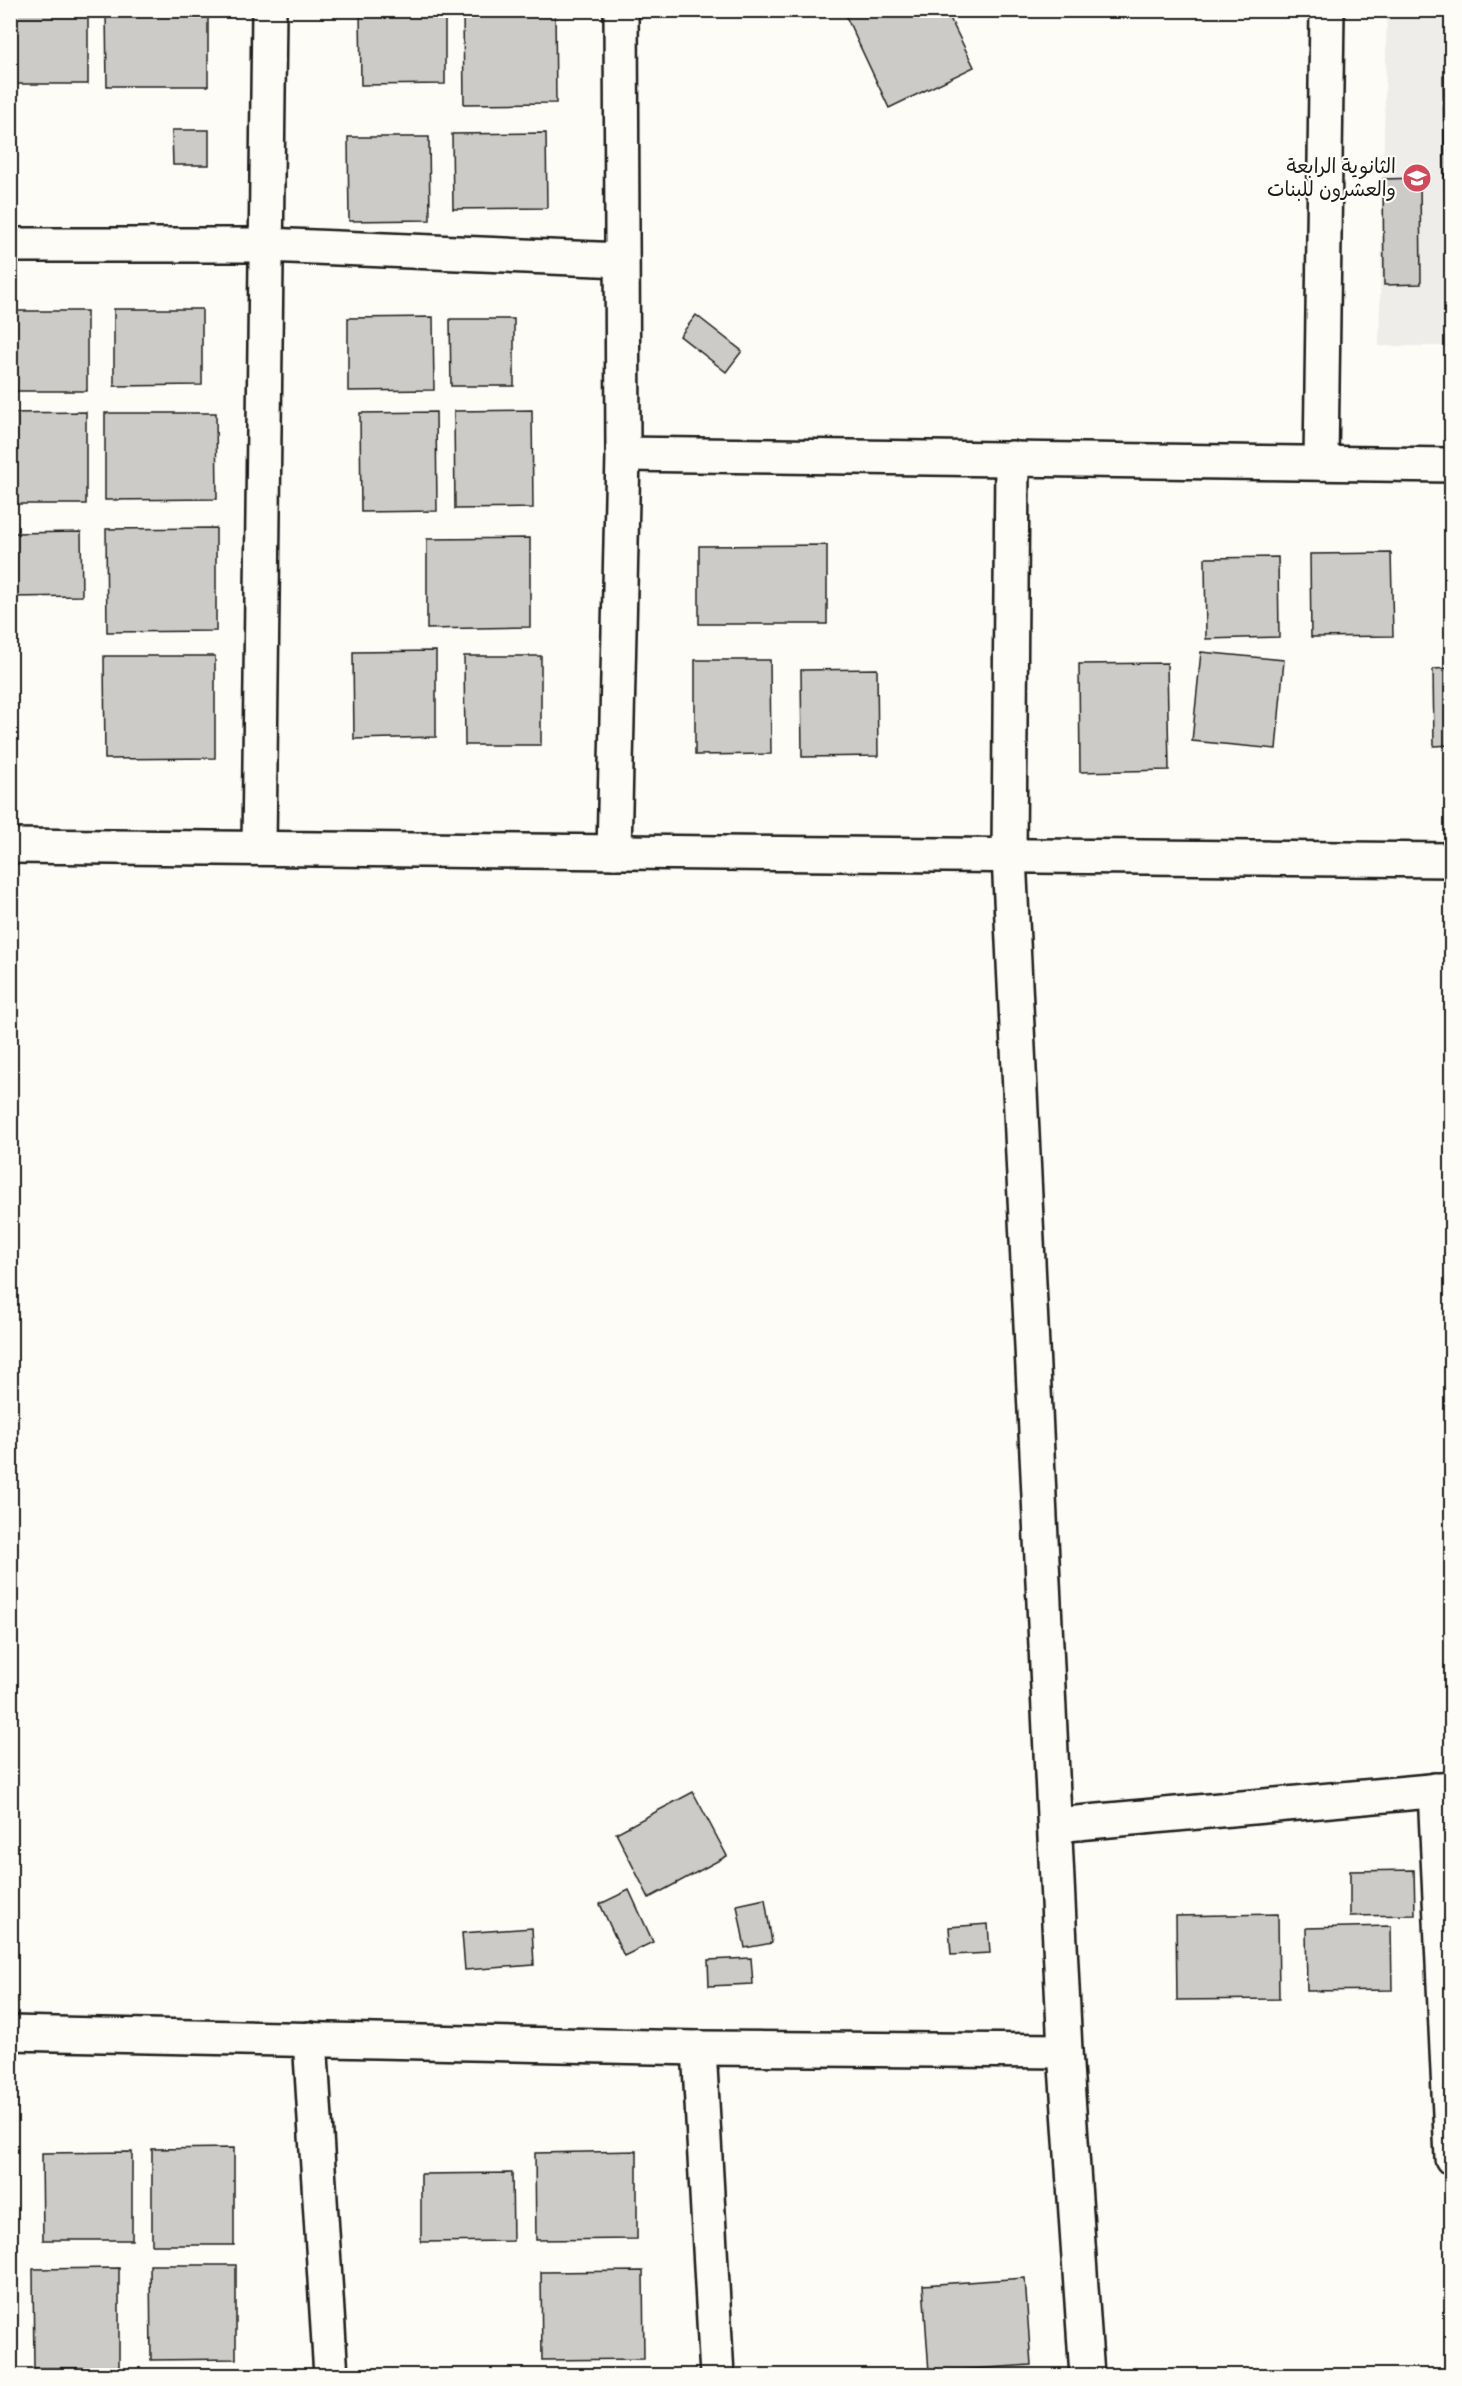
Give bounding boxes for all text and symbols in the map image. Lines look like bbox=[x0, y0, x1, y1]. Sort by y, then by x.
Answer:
place label: الثانوية الرابعة والعشرون للبنات bbox=[1267, 149, 1396, 207]
school or university icon: الثانوية الرابعة والعشرون للبنات bbox=[1401, 162, 1433, 194]

